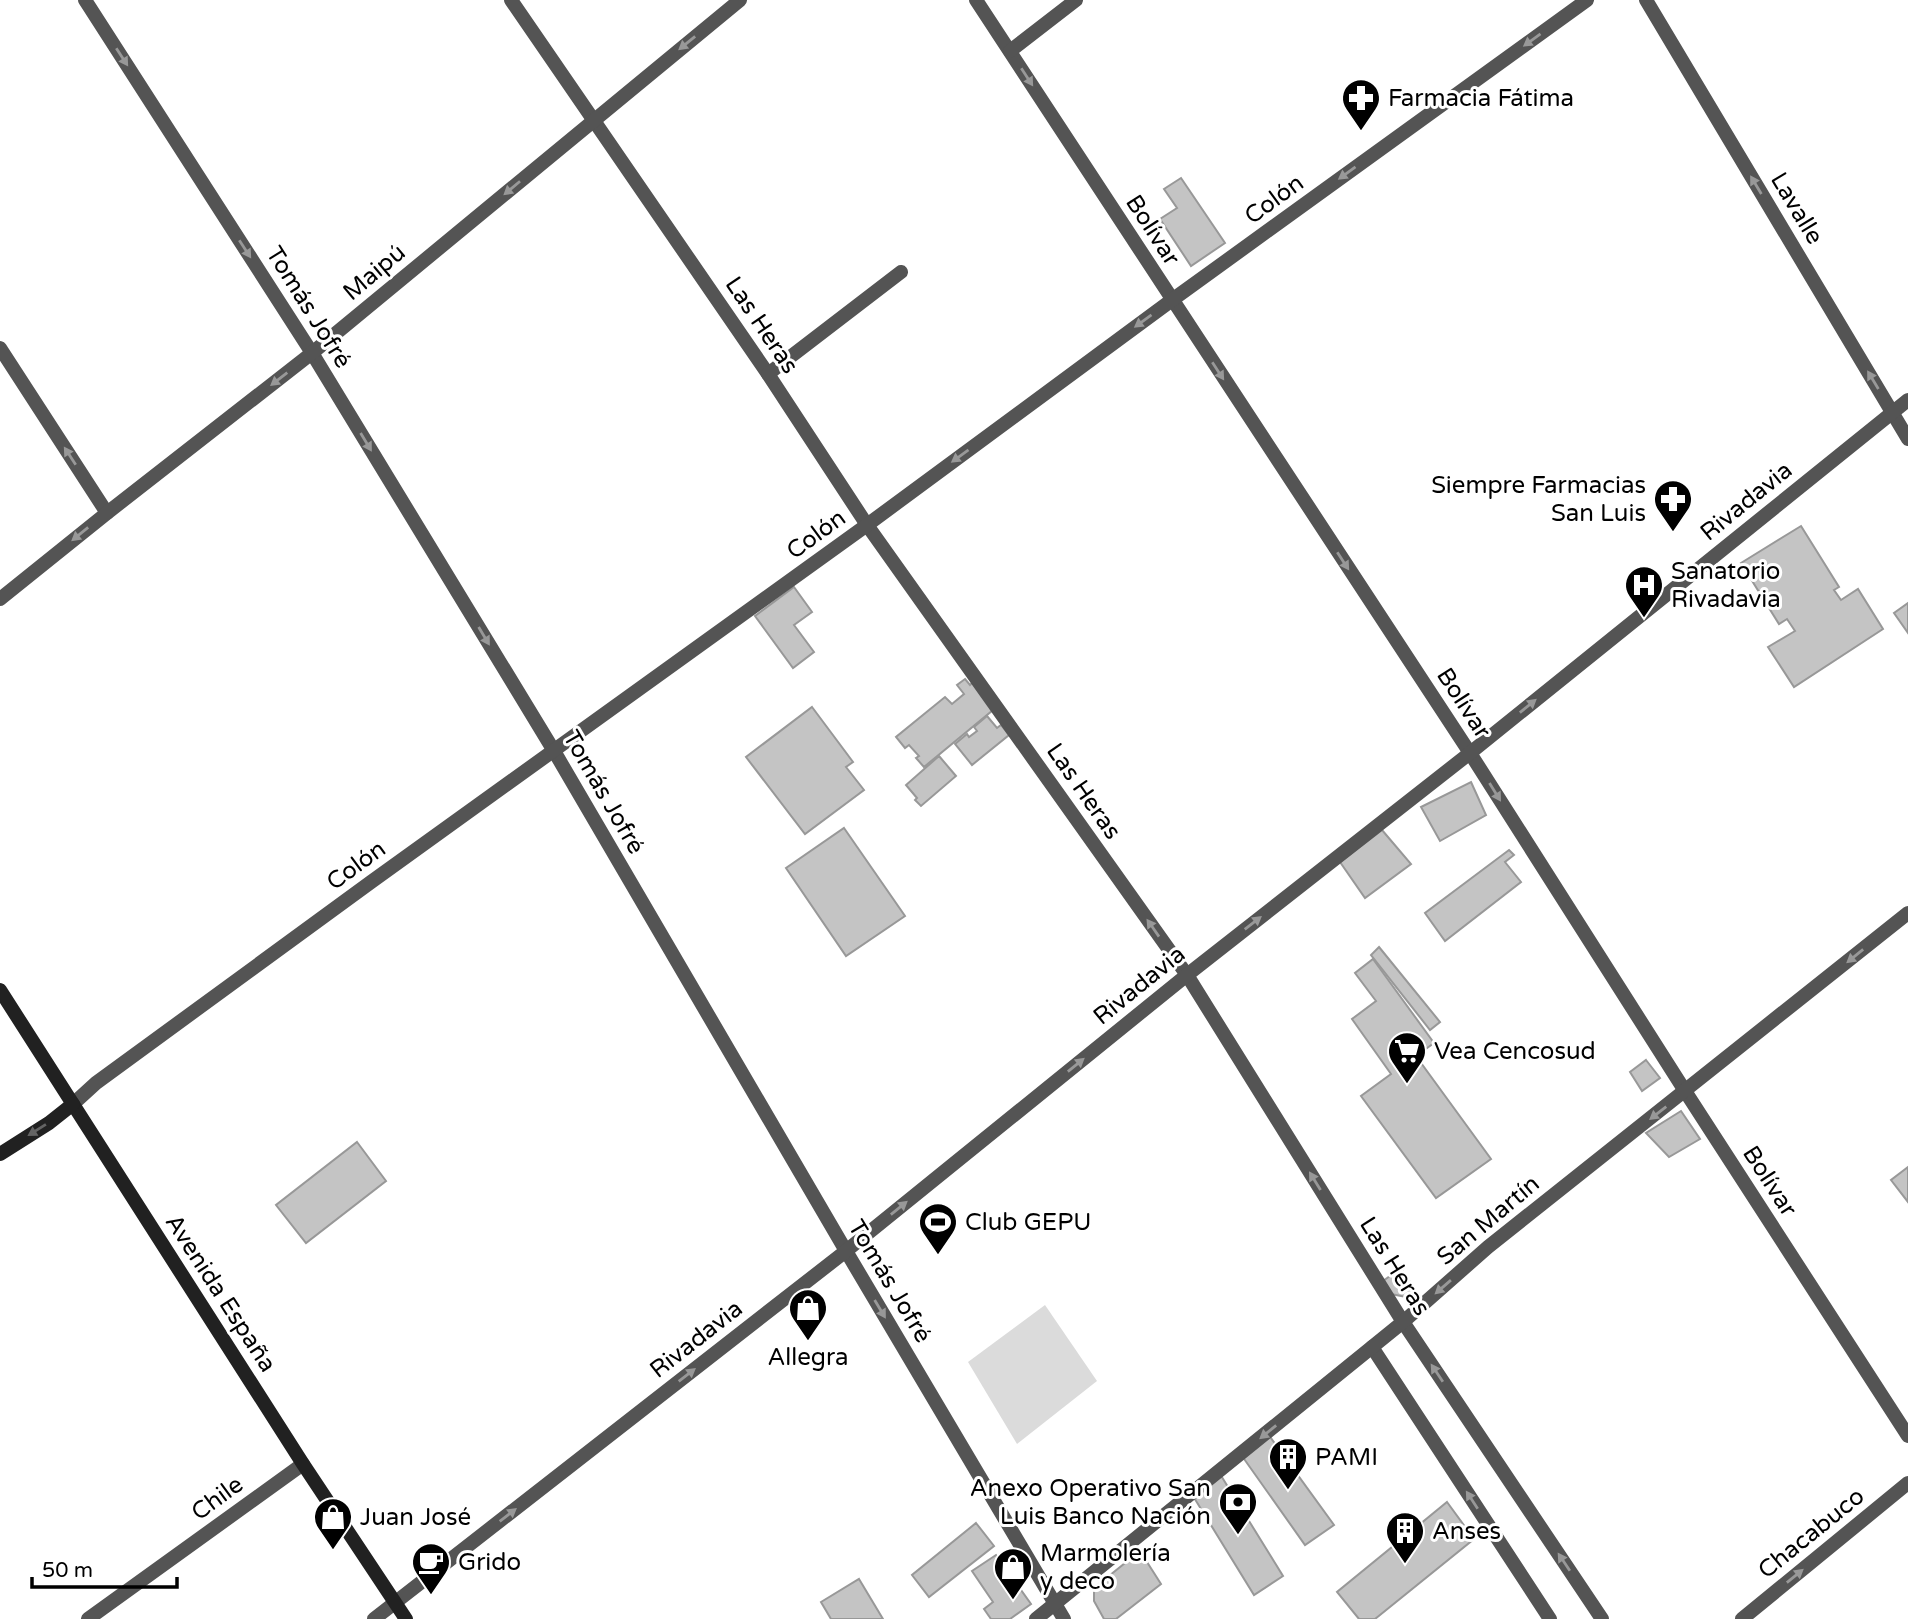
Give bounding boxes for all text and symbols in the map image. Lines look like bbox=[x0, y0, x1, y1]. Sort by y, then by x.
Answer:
one-way arrow bbox=[1523, 33, 1541, 47]
one-way arrow bbox=[679, 35, 696, 50]
one-way arrow bbox=[115, 48, 128, 67]
one-way arrow bbox=[1021, 67, 1034, 87]
pharmacy icon: Farmacia Fátima bbox=[1340, 77, 1382, 132]
place label: Farmacia Fátima bbox=[1388, 84, 1574, 113]
one-way arrow bbox=[1339, 166, 1357, 181]
street label: Lavalle bbox=[1764, 167, 1829, 249]
street label: Colón bbox=[1239, 168, 1310, 231]
one-way arrow bbox=[1750, 175, 1763, 194]
one-way arrow bbox=[503, 180, 521, 195]
street label: Bolívar bbox=[1119, 190, 1187, 272]
street label: Maipú bbox=[337, 238, 411, 307]
one-way arrow bbox=[238, 239, 251, 258]
street label: Tomás Jofré bbox=[260, 241, 357, 374]
street label: Las Heras bbox=[719, 271, 805, 379]
one-way arrow bbox=[1135, 314, 1153, 329]
one-way arrow bbox=[1211, 361, 1224, 380]
one-way arrow bbox=[1867, 370, 1879, 390]
one-way arrow bbox=[270, 371, 288, 385]
one-way arrow bbox=[359, 432, 372, 451]
one-way arrow bbox=[63, 446, 76, 465]
one-way arrow bbox=[951, 449, 969, 463]
street label: Rivadavia bbox=[1695, 456, 1798, 547]
place label: Siempre Farmacias San Luis bbox=[1431, 471, 1646, 528]
pharmacy icon: Siempre Farmacias San Luis bbox=[1652, 478, 1694, 533]
street label: Colón bbox=[781, 503, 852, 566]
one-way arrow bbox=[72, 526, 89, 541]
one-way arrow bbox=[1336, 551, 1349, 570]
place label: Sanatorio Rivadavia bbox=[1671, 557, 1781, 614]
hospital icon: Sanatorio Rivadavia bbox=[1623, 564, 1665, 619]
one-way arrow bbox=[477, 626, 490, 646]
street label: Bolívar bbox=[1430, 663, 1498, 745]
one-way arrow bbox=[1518, 698, 1536, 713]
street label: Tomás Jofré bbox=[556, 725, 651, 859]
street label: Las Heras bbox=[1040, 738, 1127, 845]
one-way arrow bbox=[1488, 782, 1501, 802]
street label: Colón bbox=[321, 834, 392, 897]
one-way arrow bbox=[1244, 915, 1262, 930]
one-way arrow bbox=[1146, 919, 1160, 937]
street label: Rivadavia bbox=[1088, 940, 1191, 1031]
one-way arrow bbox=[1846, 948, 1864, 963]
supermarket icon: Vea Cencosud bbox=[1386, 1030, 1428, 1085]
place label: Vea Cencosud bbox=[1434, 1037, 1596, 1066]
one-way arrow bbox=[1067, 1058, 1084, 1073]
one-way arrow bbox=[1649, 1105, 1667, 1120]
one-way arrow bbox=[28, 1124, 47, 1137]
street label: Bolívar bbox=[1736, 1141, 1804, 1223]
street label: San Martín bbox=[1431, 1169, 1545, 1272]
one-way arrow bbox=[1309, 1172, 1322, 1191]
one-way arrow bbox=[889, 1200, 907, 1215]
sports icon: Club GEPU bbox=[917, 1201, 959, 1256]
place label: Club GEPU bbox=[965, 1208, 1091, 1237]
street label: Avenida España bbox=[159, 1209, 282, 1378]
street label: Las Heras bbox=[1353, 1212, 1436, 1321]
street label: Tomás Jofré bbox=[842, 1215, 938, 1348]
one-way arrow bbox=[1434, 1279, 1452, 1295]
shop icon: Allegra bbox=[787, 1287, 829, 1342]
street label: Rivadavia bbox=[644, 1294, 748, 1385]
one-way arrow bbox=[874, 1300, 887, 1319]
place label: Allegra bbox=[767, 1343, 849, 1372]
one-way arrow bbox=[1431, 1363, 1444, 1383]
one-way arrow bbox=[677, 1367, 695, 1382]
one-way arrow bbox=[1259, 1424, 1276, 1439]
building icon: PAMI bbox=[1267, 1436, 1309, 1491]
place label: PAMI bbox=[1315, 1443, 1378, 1472]
street label: Chile bbox=[186, 1470, 249, 1527]
place label: Anexo Operativo San Luis Banco Nación bbox=[970, 1474, 1211, 1531]
bank icon: Anexo Operativo San Luis Banco Nación bbox=[1217, 1481, 1259, 1536]
street label: Chacabuco bbox=[1752, 1482, 1870, 1585]
one-way arrow bbox=[1466, 1491, 1479, 1510]
shop icon: Juan José bbox=[312, 1496, 354, 1551]
place label: Juan José bbox=[360, 1503, 471, 1532]
one-way arrow bbox=[499, 1508, 516, 1523]
building icon: Anses bbox=[1384, 1510, 1426, 1565]
place label: Anses bbox=[1432, 1517, 1501, 1546]
place label: Marmolería y deco bbox=[1040, 1539, 1171, 1596]
cafe icon: Grido bbox=[410, 1541, 452, 1596]
scale bar bbox=[32, 1546, 177, 1590]
shop icon: Marmolería y deco bbox=[992, 1546, 1034, 1601]
place label: Grido bbox=[458, 1548, 521, 1577]
one-way arrow bbox=[1557, 1553, 1571, 1571]
text: 50 m bbox=[42, 1558, 93, 1583]
one-way arrow bbox=[1786, 1568, 1804, 1583]

